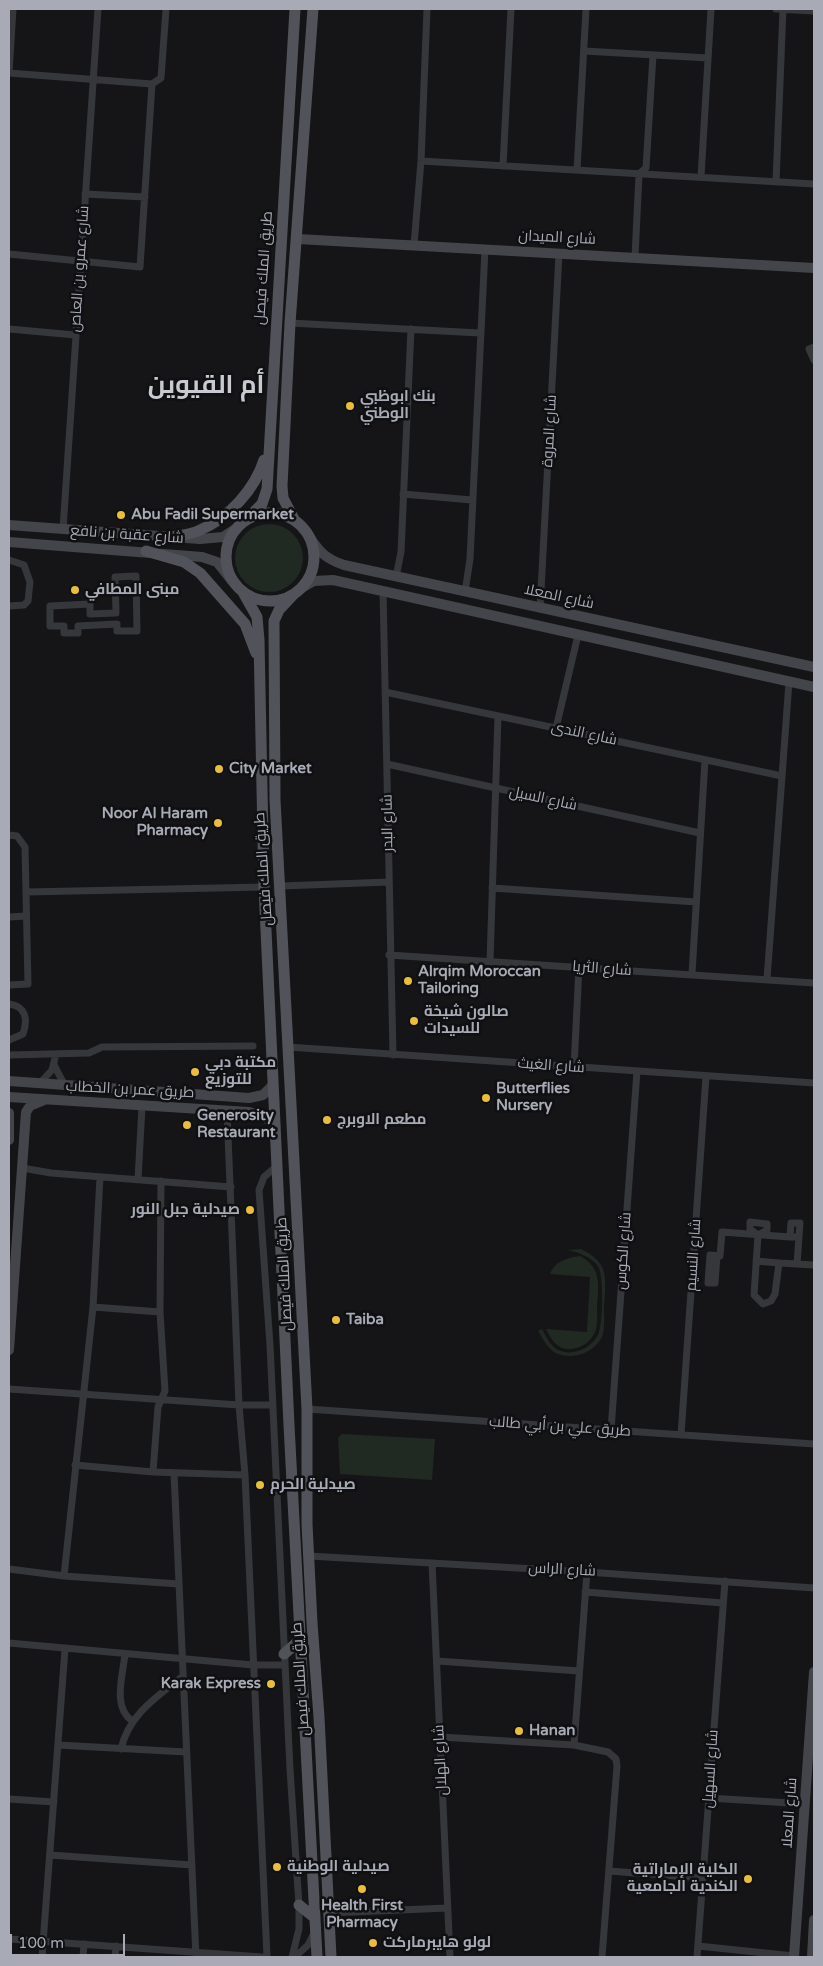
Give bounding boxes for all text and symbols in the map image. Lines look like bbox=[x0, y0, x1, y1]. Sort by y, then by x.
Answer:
street label: شارع عمرو بن العاص bbox=[67, 205, 93, 333]
street label: طريق الملك فيصل bbox=[251, 211, 277, 325]
street label: شارع الميدان bbox=[518, 227, 596, 249]
district label: أم القيوين bbox=[148, 371, 264, 401]
place label: بنك ابوظبي الوطني bbox=[360, 388, 436, 423]
street label: شارع المروة bbox=[539, 394, 561, 468]
marker: بنك ابوظبي الوطني bbox=[344, 400, 356, 412]
place label: Abu Fadil Supermarket bbox=[131, 506, 294, 524]
marker: Abu Fadil Supermarket bbox=[115, 509, 127, 521]
street label: شارع عقبة بن نافع bbox=[70, 522, 184, 548]
place label: مبنى المطافي bbox=[85, 581, 179, 599]
street label: شارع المعلا bbox=[522, 581, 596, 613]
marker: مبنى المطافي bbox=[69, 584, 81, 596]
street label: شارع الندى bbox=[549, 718, 619, 750]
place label: City Market bbox=[229, 760, 312, 778]
marker: City Market bbox=[213, 763, 225, 775]
street label: شارع السيل bbox=[507, 783, 579, 815]
street label: شارع البدر bbox=[378, 794, 398, 852]
place label: Noor Al Haram Pharmacy bbox=[102, 805, 208, 840]
street label: طريق الملك فيصل bbox=[251, 812, 277, 926]
marker: Noor Al Haram Pharmacy bbox=[212, 817, 224, 829]
street label: شارع الثريا bbox=[572, 958, 632, 980]
place label: Alrqim Moroccan Tailoring bbox=[418, 963, 541, 998]
marker: Alrqim Moroccan Tailoring bbox=[402, 975, 414, 987]
place label: صالون شيخة للسيدات bbox=[424, 1003, 509, 1038]
marker: صالون شيخة للسيدات bbox=[408, 1015, 420, 1027]
place label: مكتبة دبي للتوزيع bbox=[205, 1054, 276, 1089]
street label: شارع الغيث bbox=[517, 1055, 585, 1077]
marker: مكتبة دبي للتوزيع bbox=[189, 1066, 201, 1078]
street label: طريق عمر بن الخطاب bbox=[65, 1078, 195, 1102]
place label: Butterflies Nursery bbox=[496, 1080, 570, 1115]
marker: Butterflies Nursery bbox=[480, 1092, 492, 1104]
place label: Generosity Restaurant bbox=[197, 1107, 275, 1142]
place label: مطعم الاوبرج bbox=[337, 1111, 426, 1129]
marker: مطعم الاوبرج bbox=[321, 1114, 333, 1126]
marker: Generosity Restaurant bbox=[181, 1119, 193, 1131]
place label: صيدلية جبل النور bbox=[131, 1201, 240, 1219]
marker: صيدلية جبل النور bbox=[244, 1204, 256, 1216]
street label: شارع الكوس bbox=[612, 1212, 636, 1290]
street label: طريق الملك فيصل bbox=[273, 1217, 297, 1331]
street label: شارع النسيم bbox=[682, 1218, 706, 1292]
place label: Taiba bbox=[346, 1311, 384, 1329]
marker: Taiba bbox=[330, 1314, 342, 1326]
street label: طريق علي بن أبي طالب bbox=[488, 1413, 632, 1441]
place label: صيدلية الحرم bbox=[270, 1476, 356, 1494]
marker: صيدلية الحرم bbox=[254, 1479, 266, 1491]
street label: شارع الراس bbox=[528, 1559, 596, 1581]
street label: طريق الملك فيصل bbox=[288, 1622, 314, 1736]
place label: Karak Express bbox=[161, 1675, 261, 1693]
marker: Karak Express bbox=[265, 1678, 277, 1690]
place label: Hanan bbox=[529, 1722, 575, 1740]
street label: شارع الهلال bbox=[430, 1724, 452, 1796]
marker: Hanan bbox=[513, 1725, 525, 1737]
street label: شارع السهيل bbox=[699, 1729, 723, 1809]
street label: شارع المعلا bbox=[779, 1777, 801, 1849]
place label: صيدلية الوطنية bbox=[287, 1858, 390, 1876]
marker: صيدلية الوطنية bbox=[271, 1861, 283, 1873]
place label: الكلية الإماراتية الكندية الجامعية bbox=[627, 1861, 738, 1896]
marker: الكلية الإماراتية الكندية الجامعية bbox=[742, 1873, 754, 1885]
marker: Health First Pharmacy bbox=[356, 1883, 368, 1895]
place label: Health First Pharmacy bbox=[321, 1897, 403, 1932]
scale bar bbox=[12, 1924, 128, 1956]
text: 100 m bbox=[18, 1934, 64, 1952]
place label: لولو هايبرماركت bbox=[383, 1934, 491, 1952]
marker: لولو هايبرماركت bbox=[367, 1937, 379, 1949]

